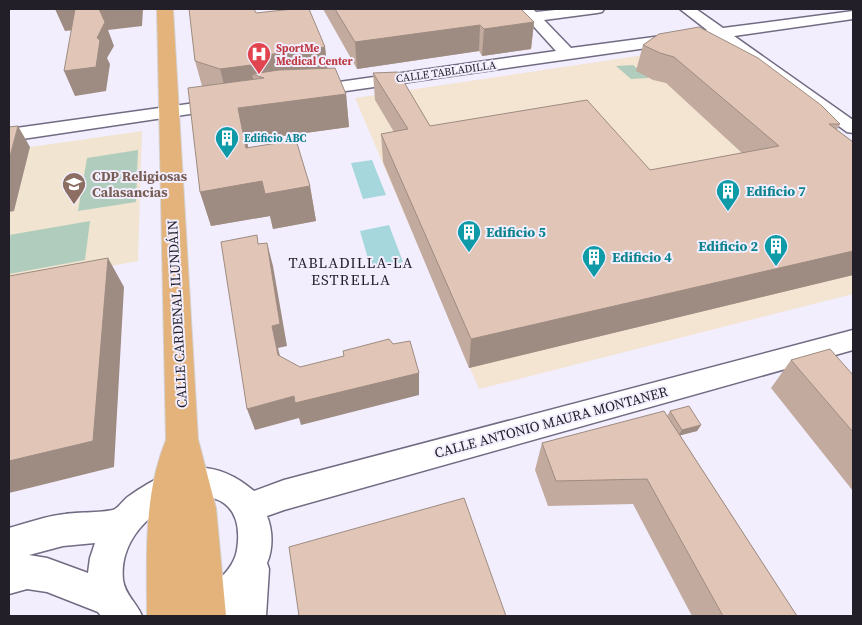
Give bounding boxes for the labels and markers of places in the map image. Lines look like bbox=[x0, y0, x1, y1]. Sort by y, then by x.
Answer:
hospital icon: SportMe Medical Center bbox=[246, 41, 272, 75]
place label: SportMe Medical Center bbox=[276, 41, 354, 69]
building icon: Edificio ABC bbox=[214, 125, 240, 159]
place label: Edificio ABC bbox=[244, 131, 307, 146]
place label: CDP Religiosas Calasancias bbox=[92, 166, 188, 202]
school or university icon: CDP Religiosas Calasancias bbox=[61, 171, 87, 205]
building icon: Edificio 7 bbox=[715, 178, 741, 212]
place label: Edificio 7 bbox=[746, 181, 806, 201]
building icon: Edificio 5 bbox=[456, 219, 482, 253]
place label: Edificio 5 bbox=[486, 222, 546, 242]
building icon: Edificio 2 bbox=[763, 233, 789, 267]
place label: Edificio 2 bbox=[698, 236, 758, 256]
building icon: Edificio 4 bbox=[581, 244, 607, 278]
place label: Edificio 4 bbox=[612, 247, 672, 267]

